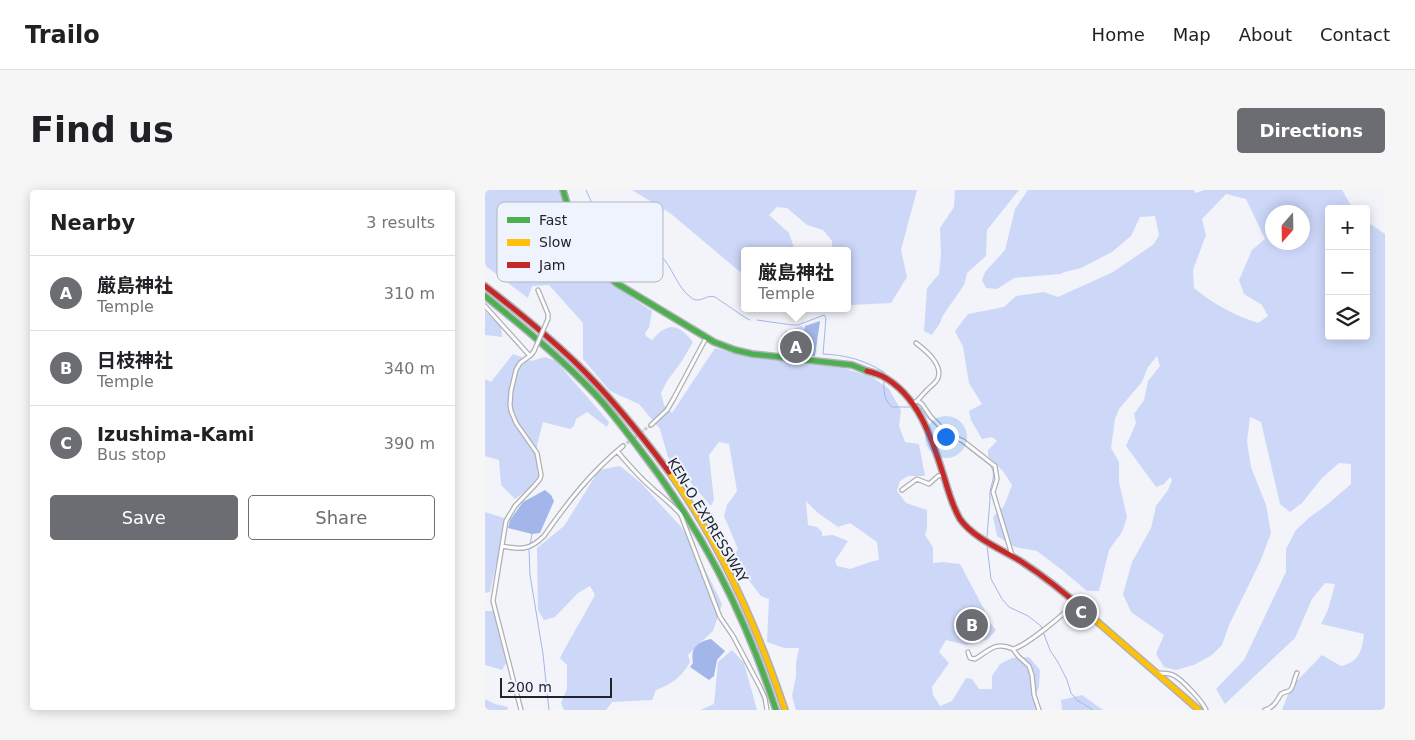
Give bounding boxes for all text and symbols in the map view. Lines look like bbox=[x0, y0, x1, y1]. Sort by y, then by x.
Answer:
text: Trailo bbox=[25, 21, 100, 49]
text: Home bbox=[1092, 24, 1145, 45]
text: Map bbox=[1173, 24, 1211, 45]
text: About bbox=[1239, 24, 1292, 45]
text: Contact bbox=[1320, 24, 1390, 45]
button: Directions bbox=[1237, 108, 1385, 153]
text: Find us bbox=[30, 110, 174, 150]
legend bbox=[497, 202, 663, 282]
north arrow bbox=[1265, 205, 1310, 250]
map controls bbox=[1325, 205, 1370, 340]
button: + bbox=[1325, 205, 1370, 250]
text: Nearby bbox=[50, 211, 135, 235]
text: Fast bbox=[539, 212, 568, 228]
text: 3 results bbox=[366, 213, 435, 232]
text: Slow bbox=[539, 234, 572, 250]
popup bbox=[741, 247, 851, 312]
button: − bbox=[1325, 250, 1370, 295]
text: Jam bbox=[538, 257, 565, 273]
text: 厳島神社 bbox=[758, 261, 834, 283]
text: 厳島神社 bbox=[97, 274, 173, 296]
text: A bbox=[60, 284, 72, 303]
text: 310 m bbox=[384, 284, 435, 303]
text: Temple bbox=[758, 284, 815, 303]
button: layers bbox=[1325, 295, 1370, 340]
text: Temple bbox=[97, 297, 154, 316]
pin: A bbox=[780, 328, 812, 366]
text: 日枝神社 bbox=[97, 349, 173, 371]
text: B bbox=[60, 359, 72, 378]
text: 340 m bbox=[384, 359, 435, 378]
text: Temple bbox=[97, 372, 154, 391]
text: Izushima-Kami bbox=[97, 423, 254, 445]
your location bbox=[933, 424, 959, 450]
text: C bbox=[60, 434, 72, 453]
text: 390 m bbox=[384, 434, 435, 453]
text: Bus stop bbox=[97, 445, 166, 464]
street label: KEN-O EXPRESSWAY bbox=[664, 455, 752, 586]
button: Save bbox=[50, 495, 238, 540]
button: Share bbox=[248, 495, 435, 540]
pin: C bbox=[1065, 593, 1097, 631]
pin: B bbox=[956, 606, 988, 644]
scale bar bbox=[500, 675, 613, 698]
text: 200 m bbox=[507, 679, 552, 695]

